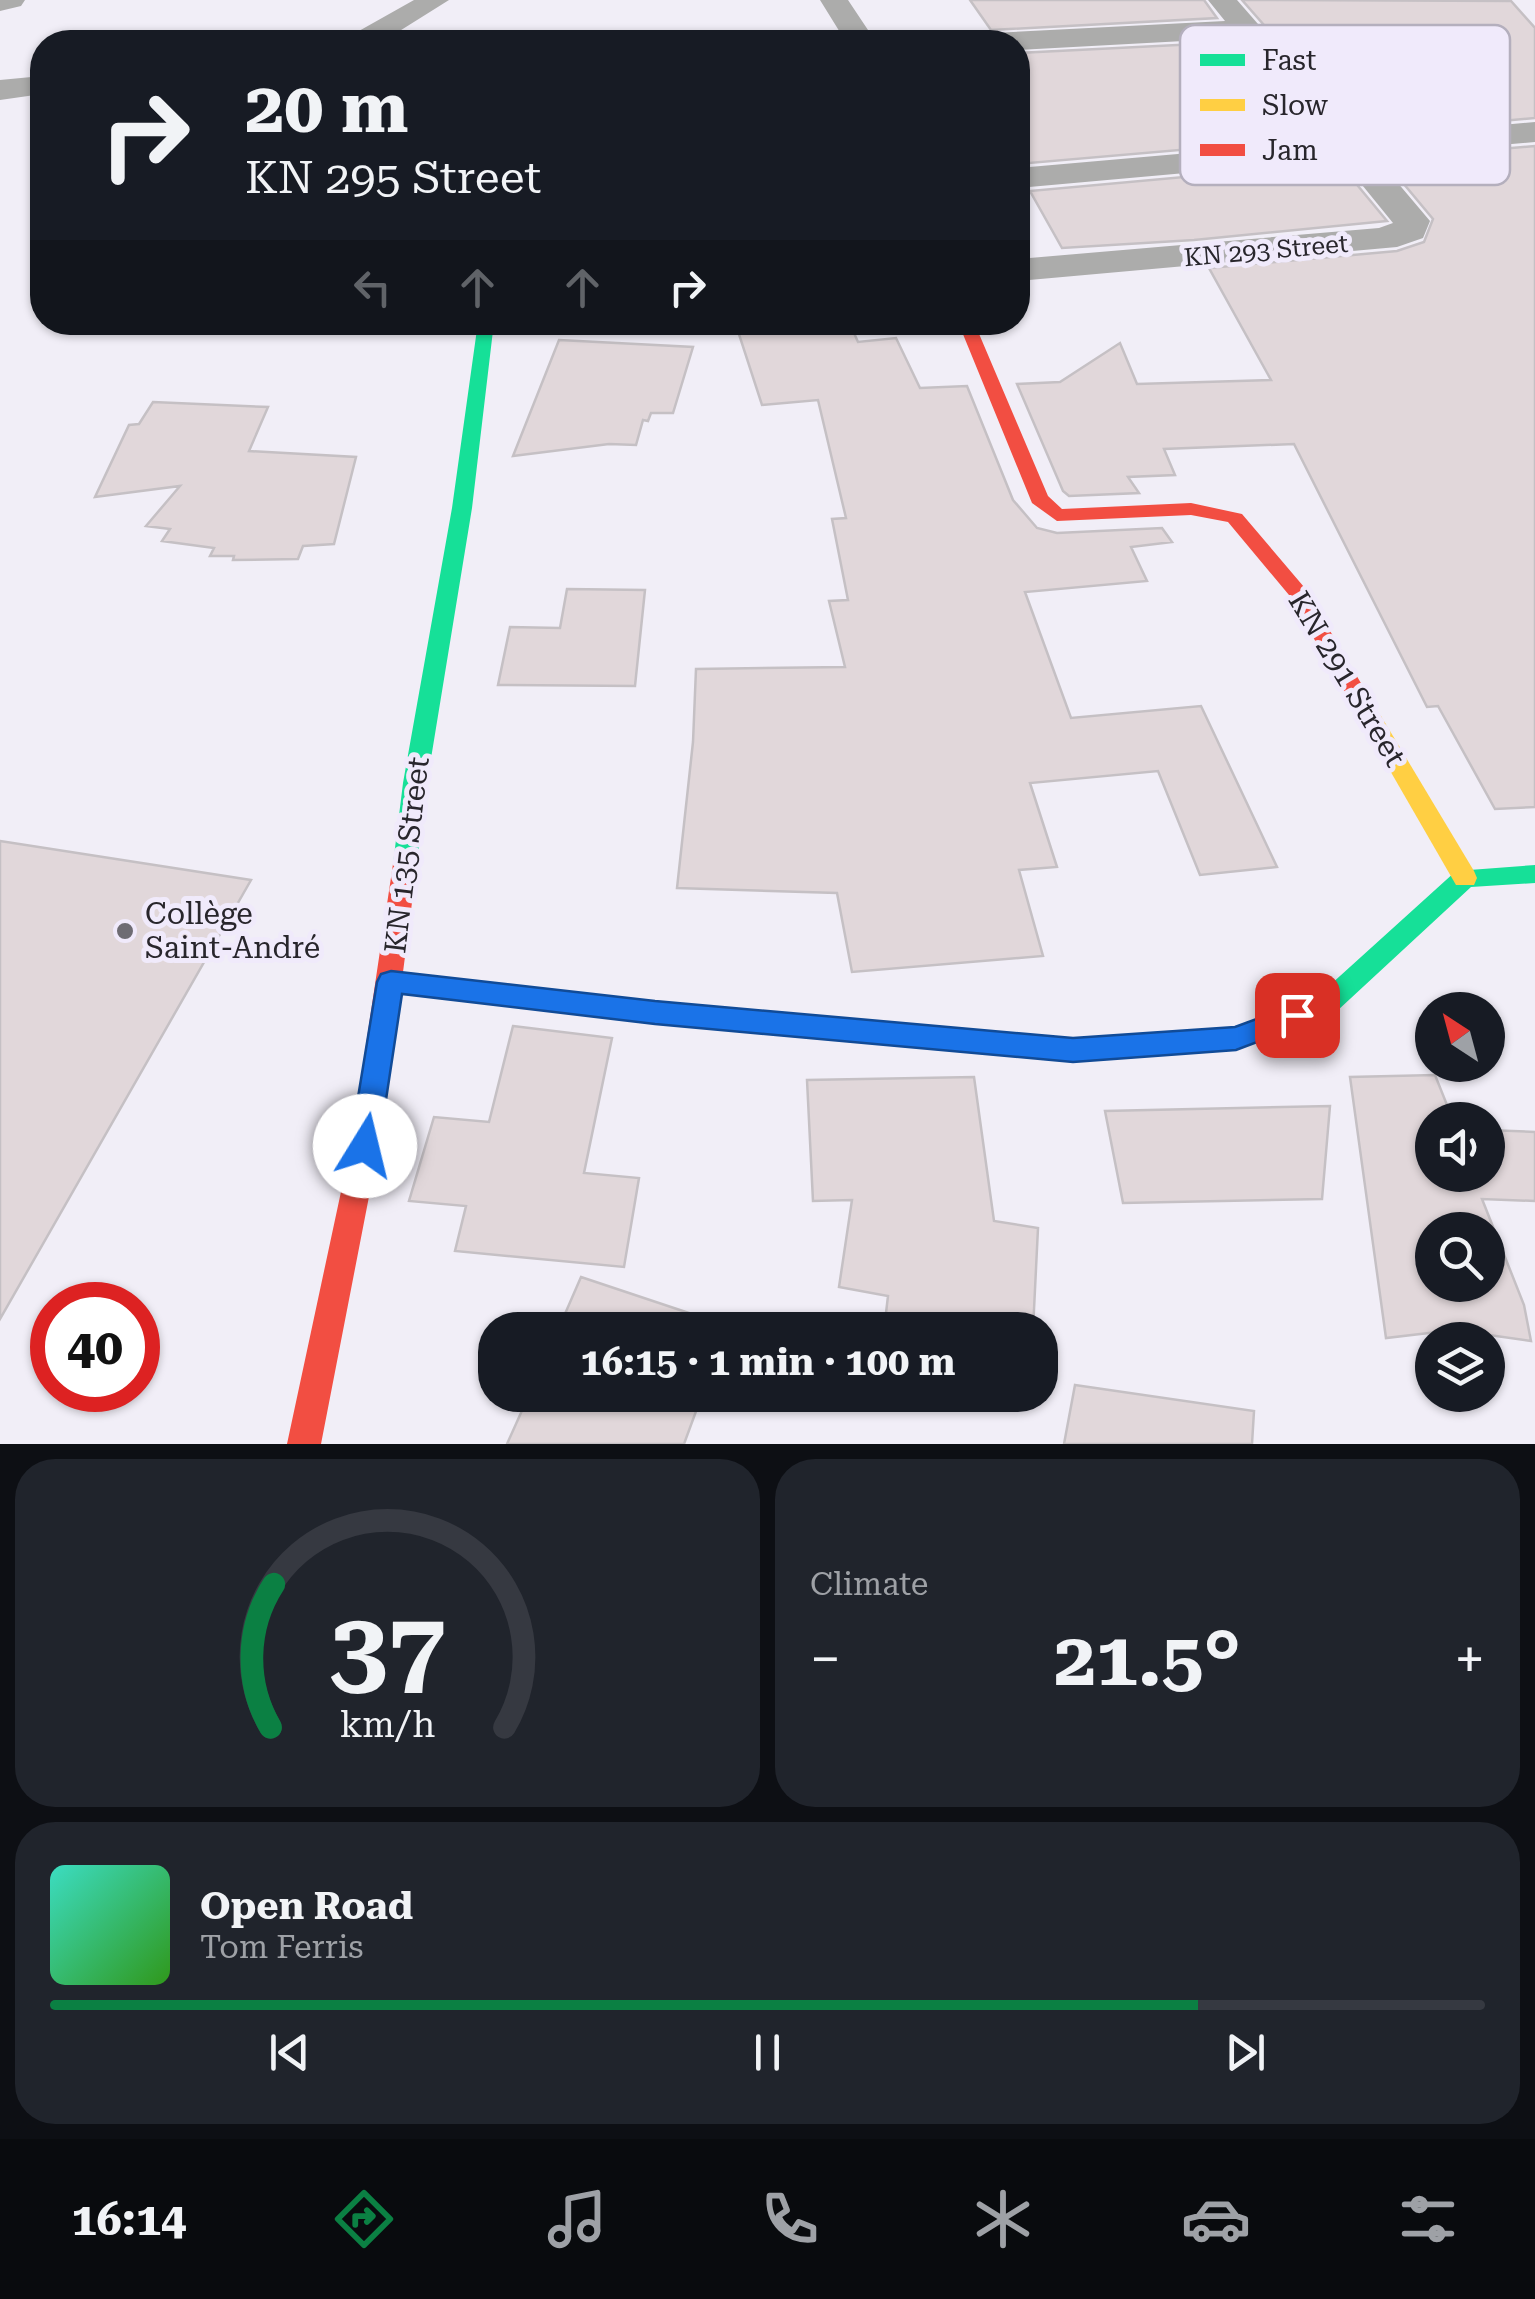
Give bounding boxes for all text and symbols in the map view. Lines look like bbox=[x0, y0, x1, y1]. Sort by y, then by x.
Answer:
legend bbox=[1180, 25, 1510, 185]
text: Fast bbox=[1262, 44, 1316, 77]
text: 20 m bbox=[245, 67, 409, 149]
icon: right bbox=[80, 70, 210, 200]
text: Slow bbox=[1262, 89, 1329, 122]
text: Jam bbox=[1262, 134, 1318, 167]
text: KN 295 Street bbox=[245, 151, 541, 204]
street label: KN 293 Street bbox=[1183, 229, 1349, 272]
icon: left bbox=[345, 260, 400, 315]
icon: ahead bbox=[450, 260, 505, 315]
icon: ahead bbox=[555, 260, 610, 315]
icon: right bbox=[660, 260, 715, 315]
street label: KN 291 Street bbox=[1282, 585, 1413, 772]
street label: KN 135 Street bbox=[377, 755, 436, 955]
place label: Collège Saint-André bbox=[145, 896, 320, 965]
marker: Collège Saint-André bbox=[114, 920, 136, 942]
pin bbox=[1255, 973, 1340, 1058]
icon: arrive bbox=[1270, 988, 1325, 1043]
north arrow bbox=[1415, 992, 1505, 1082]
map controls bbox=[1415, 992, 1505, 1412]
position arrow bbox=[313, 1094, 417, 1198]
button: sound bbox=[1415, 1102, 1505, 1192]
button: search bbox=[1415, 1212, 1505, 1302]
speed limit sign: 40 bbox=[30, 1282, 160, 1412]
button: layers bbox=[1415, 1322, 1505, 1412]
text: 16:15 · 1 min · 100 m bbox=[581, 1340, 955, 1384]
text: Climate bbox=[810, 1565, 928, 1603]
text: 37 bbox=[329, 1589, 446, 1710]
text: 21.5° bbox=[1054, 1615, 1241, 1703]
text: − bbox=[810, 1627, 841, 1691]
text: + bbox=[1454, 1627, 1485, 1691]
text: km/h bbox=[340, 1704, 435, 1746]
text: Open Road bbox=[200, 1884, 413, 1928]
text: Tom Ferris bbox=[200, 1928, 363, 1966]
icon: previous bbox=[262, 2025, 317, 2080]
icon: pause bbox=[740, 2025, 795, 2080]
icon: next bbox=[1218, 2025, 1273, 2080]
icon: directions bbox=[329, 2184, 399, 2254]
icon: music bbox=[542, 2184, 612, 2254]
icon: phone bbox=[755, 2184, 825, 2254]
icon: climate bbox=[968, 2184, 1038, 2254]
icon: car bbox=[1181, 2184, 1251, 2254]
icon: filters bbox=[1393, 2184, 1463, 2254]
text: 16:14 bbox=[71, 2193, 186, 2246]

